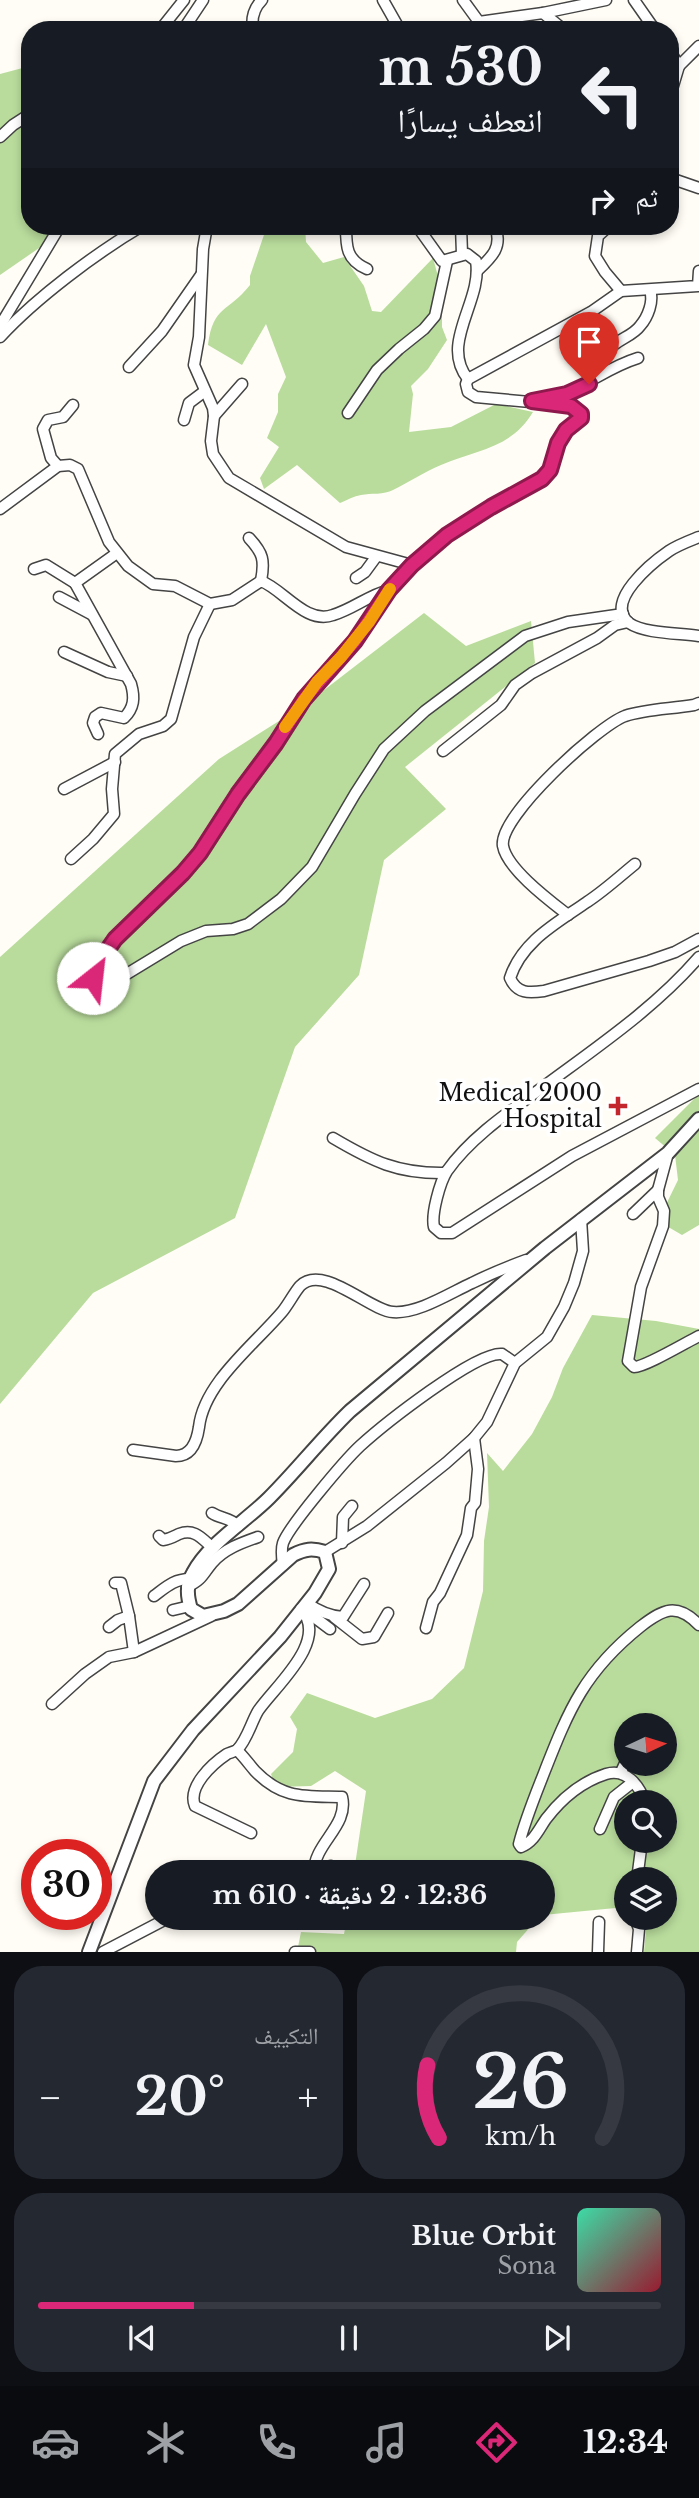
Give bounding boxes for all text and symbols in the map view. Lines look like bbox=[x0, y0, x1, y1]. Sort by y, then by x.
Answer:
text: 530 m bbox=[378, 37, 543, 98]
icon: left bbox=[567, 49, 658, 140]
text: انعطف يسارًا bbox=[398, 101, 543, 141]
icon: right bbox=[583, 182, 621, 220]
text: ثم bbox=[635, 182, 658, 214]
pin bbox=[559, 312, 619, 384]
icon: arrive bbox=[570, 323, 608, 361]
position arrow bbox=[56, 941, 130, 1015]
place label: Medical 2000 Hospital bbox=[438, 1079, 602, 1133]
marker: Medical 2000 Hospital bbox=[608, 1096, 628, 1116]
north arrow bbox=[614, 1713, 677, 1776]
map controls bbox=[614, 1713, 677, 1930]
button: search bbox=[614, 1790, 677, 1853]
speed limit sign: 30 bbox=[21, 1839, 112, 1930]
button: layers bbox=[614, 1867, 677, 1930]
text: 12:36 · 2 دقيقة · 610 m bbox=[213, 1879, 487, 1911]
text: التكييف bbox=[254, 2022, 319, 2050]
text: 26 bbox=[473, 2038, 569, 2129]
text: 20° bbox=[135, 2065, 225, 2129]
text: − bbox=[38, 2074, 62, 2121]
text: + bbox=[298, 2074, 318, 2121]
text: km/h bbox=[485, 2121, 556, 2152]
text: Blue Orbit bbox=[411, 2220, 556, 2252]
text: Sona bbox=[498, 2252, 556, 2280]
icon: previous bbox=[123, 2319, 161, 2357]
icon: pause bbox=[330, 2319, 368, 2357]
icon: next bbox=[538, 2319, 576, 2357]
icon: car bbox=[31, 2418, 80, 2467]
icon: climate bbox=[141, 2418, 190, 2467]
icon: phone bbox=[252, 2418, 301, 2467]
icon: music bbox=[362, 2418, 411, 2467]
icon: directions bbox=[472, 2418, 521, 2467]
text: 12:34 bbox=[583, 2422, 668, 2462]

